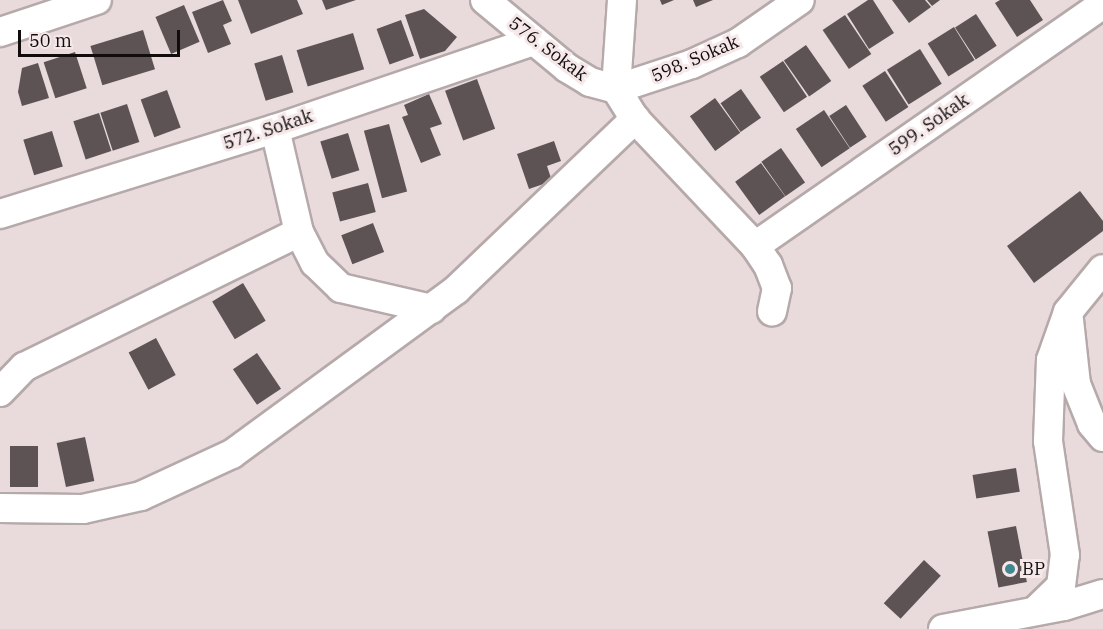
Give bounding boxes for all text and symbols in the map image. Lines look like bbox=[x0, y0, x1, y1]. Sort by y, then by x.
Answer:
street label: 576. Sokak bbox=[504, 12, 592, 86]
scale bar bbox=[21, 18, 183, 56]
text: 50 m bbox=[29, 29, 72, 52]
street label: 598. Sokak bbox=[648, 31, 742, 87]
street label: 599. Sokak bbox=[885, 89, 973, 161]
street label: 572. Sokak bbox=[220, 105, 316, 155]
place label: BP bbox=[1022, 558, 1045, 580]
marker: BP bbox=[1003, 562, 1017, 576]

